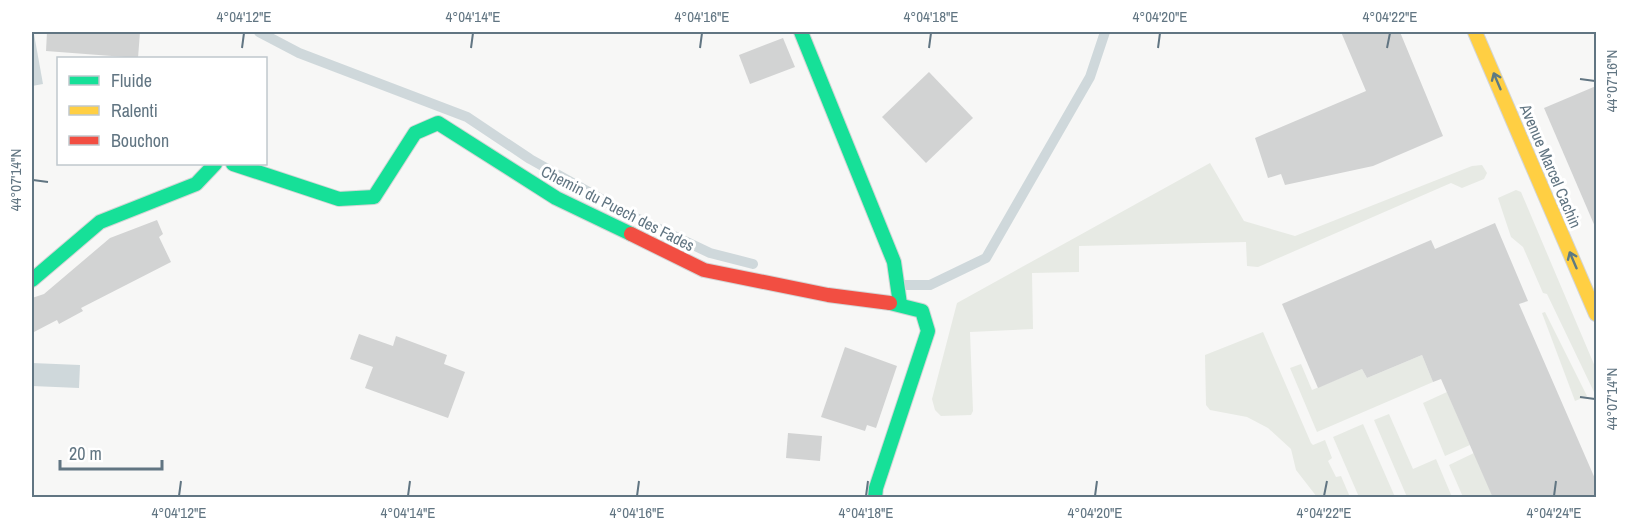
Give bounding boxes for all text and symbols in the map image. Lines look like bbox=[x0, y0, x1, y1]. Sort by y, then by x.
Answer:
text: 4°04'12"E bbox=[216, 6, 272, 27]
text: 4°04'14"E bbox=[445, 6, 501, 27]
text: 4°04'16"E bbox=[674, 6, 730, 27]
text: 4°04'18"E bbox=[903, 6, 959, 27]
text: 4°04'20"E bbox=[1132, 6, 1188, 27]
text: 4°04'22"E bbox=[1362, 6, 1418, 27]
text: 44°07'16"N bbox=[1601, 50, 1622, 112]
legend bbox=[57, 57, 267, 165]
text: Fluide bbox=[111, 68, 152, 93]
one-way arrow bbox=[1490, 72, 1502, 90]
text: Ralenti bbox=[111, 98, 158, 123]
street label: Avenue Marcel Cachin bbox=[1515, 100, 1587, 231]
text: Bouchon bbox=[111, 128, 169, 153]
text: 44°07'14"N bbox=[5, 149, 26, 211]
street label: Chemin du Puech des Fades bbox=[538, 160, 698, 256]
one-way arrow bbox=[1567, 251, 1578, 269]
text: 44°07'14"N bbox=[1601, 368, 1622, 430]
scale bar bbox=[60, 433, 162, 471]
text: 20 m bbox=[69, 441, 102, 466]
text: 4°04'12"E bbox=[151, 502, 207, 523]
text: 4°04'14"E bbox=[380, 502, 436, 523]
text: 4°04'16"E bbox=[609, 502, 665, 523]
text: 4°04'18"E bbox=[838, 502, 894, 523]
text: 4°04'20"E bbox=[1067, 502, 1123, 523]
text: 4°04'22"E bbox=[1296, 502, 1352, 523]
text: 4°04'24"E bbox=[1526, 502, 1582, 523]

